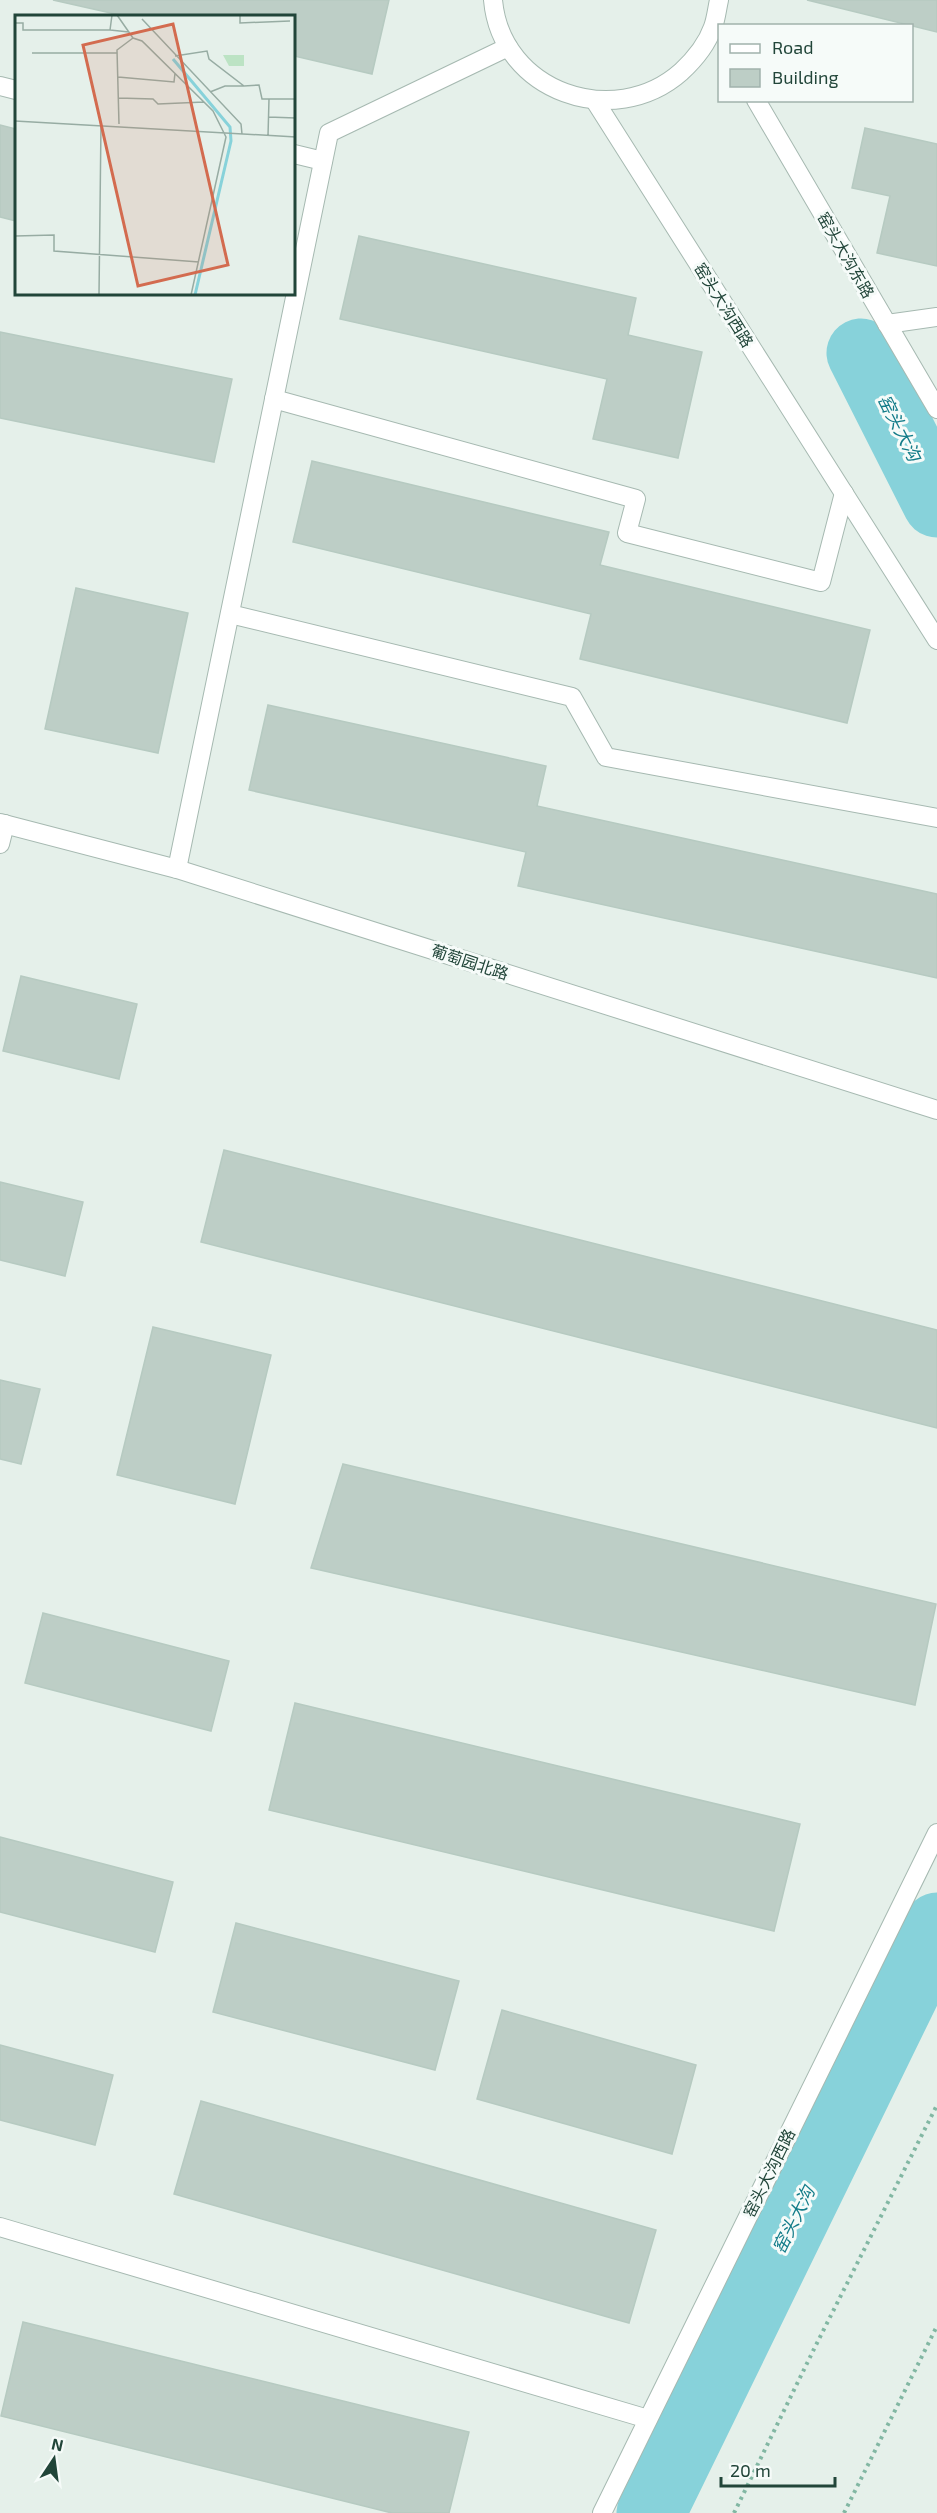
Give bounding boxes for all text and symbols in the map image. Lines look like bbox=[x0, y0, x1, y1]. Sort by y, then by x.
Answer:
inset map bbox=[15, 15, 296, 296]
legend bbox=[718, 24, 913, 102]
text: Road bbox=[772, 36, 813, 58]
text: Building bbox=[772, 66, 839, 88]
street label: 窑头大沟东路 bbox=[814, 208, 879, 301]
street label: 窑头大沟西路 bbox=[691, 259, 758, 350]
water label: 窑头大沟 bbox=[874, 390, 927, 466]
street label: 葡萄园北路 bbox=[429, 940, 511, 983]
street label: 窑头大沟西路 bbox=[739, 2126, 799, 2220]
water label: 窑头大沟 bbox=[769, 2183, 819, 2257]
north arrow bbox=[24, 2429, 84, 2489]
text: N bbox=[50, 2433, 65, 2454]
scale bar bbox=[721, 2450, 835, 2488]
text: 20 m bbox=[730, 2459, 771, 2481]

